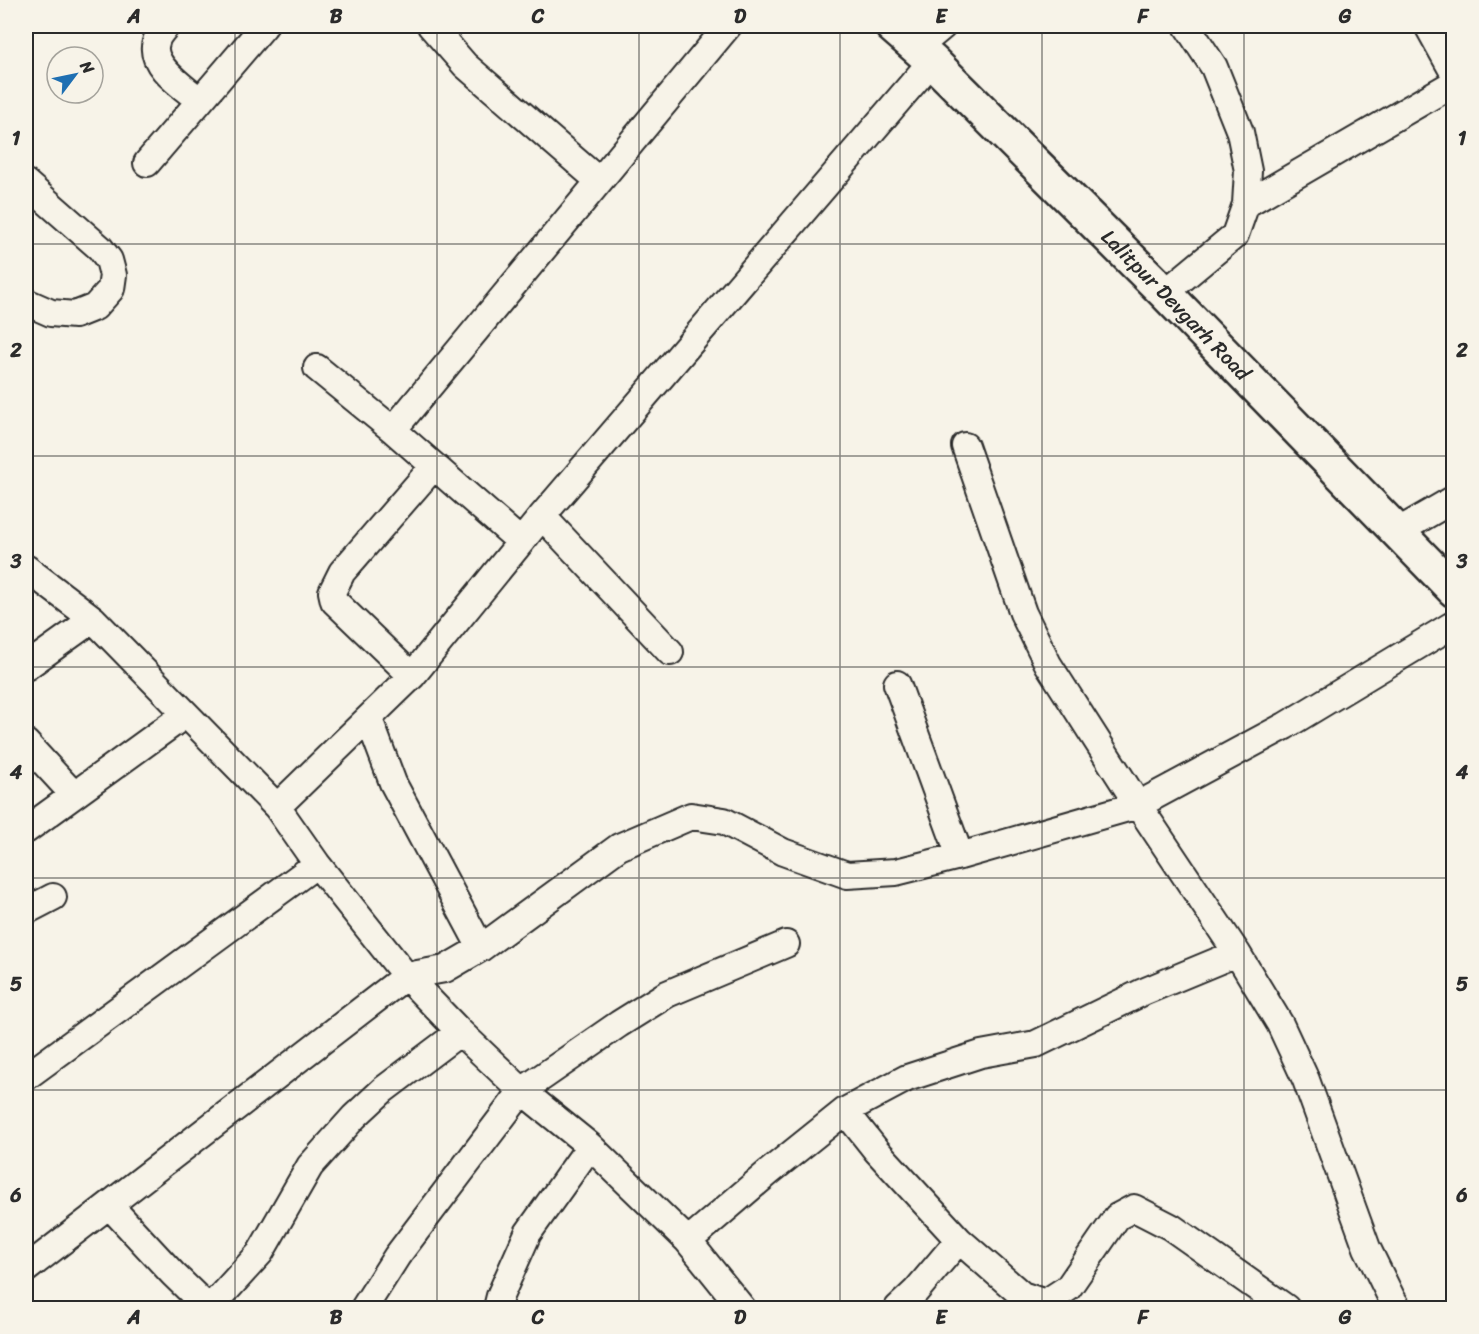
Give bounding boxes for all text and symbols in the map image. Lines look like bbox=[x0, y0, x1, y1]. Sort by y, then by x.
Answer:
text: A bbox=[126, 0, 141, 34]
text: B bbox=[330, 0, 343, 34]
text: C bbox=[531, 0, 545, 34]
text: D bbox=[734, 0, 747, 34]
text: E bbox=[935, 0, 948, 34]
text: F bbox=[1137, 0, 1150, 34]
text: G bbox=[1338, 0, 1352, 34]
north arrow bbox=[45, 45, 105, 105]
text: N bbox=[72, 54, 103, 80]
text: 1 bbox=[12, 121, 21, 156]
text: 1 bbox=[1458, 121, 1467, 156]
street label: Lalitpur Devgarh Road bbox=[1091, 220, 1262, 391]
text: 2 bbox=[9, 333, 22, 368]
text: 2 bbox=[1455, 333, 1468, 368]
text: 3 bbox=[10, 544, 22, 579]
text: 3 bbox=[1456, 544, 1468, 579]
text: 4 bbox=[9, 755, 23, 790]
text: 4 bbox=[1455, 755, 1469, 790]
text: 5 bbox=[10, 967, 22, 1002]
text: 5 bbox=[1456, 967, 1468, 1002]
text: 6 bbox=[9, 1178, 22, 1213]
text: 6 bbox=[1455, 1178, 1468, 1213]
text: A bbox=[126, 1300, 141, 1334]
text: B bbox=[330, 1300, 343, 1334]
text: C bbox=[531, 1300, 545, 1334]
text: D bbox=[734, 1300, 747, 1334]
text: E bbox=[935, 1300, 948, 1334]
text: F bbox=[1137, 1300, 1150, 1334]
text: G bbox=[1338, 1300, 1352, 1334]

